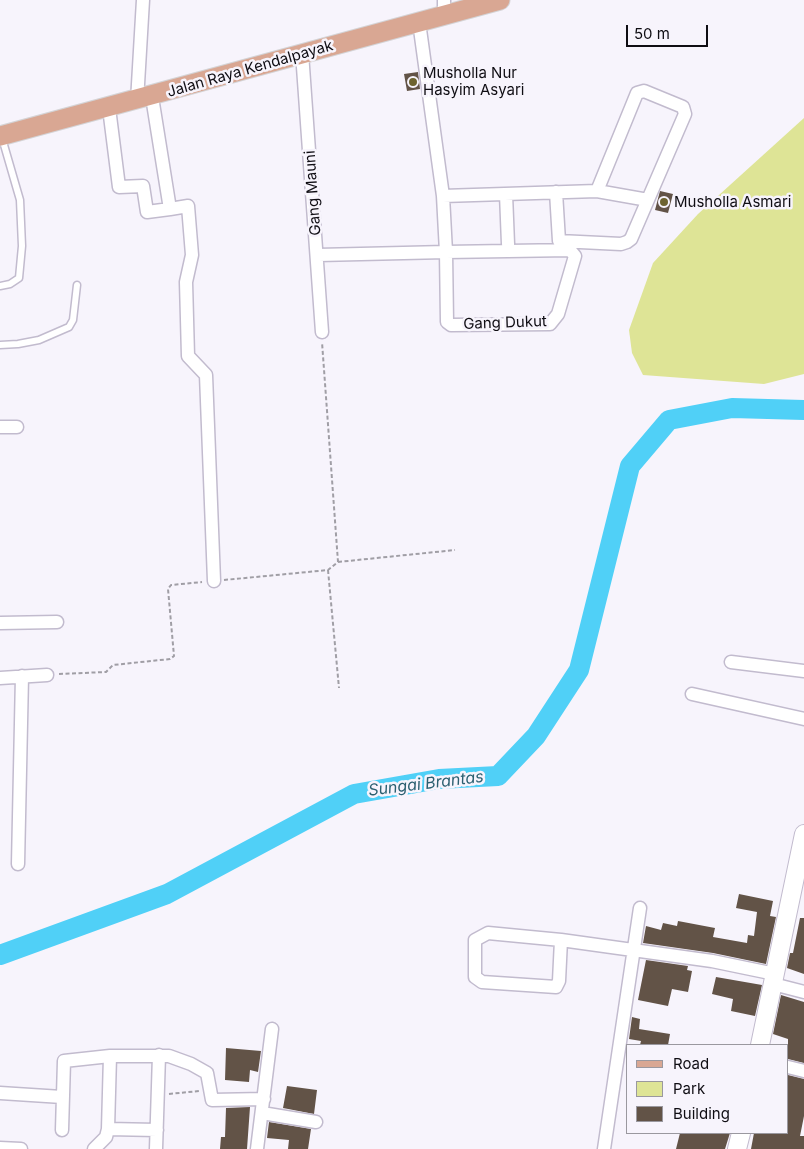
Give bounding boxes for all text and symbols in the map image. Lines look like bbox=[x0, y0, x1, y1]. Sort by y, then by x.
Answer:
scale bar bbox=[629, 15, 712, 47]
text: 50 m bbox=[634, 24, 670, 43]
street label: Jalan Raya Kendalpayak bbox=[165, 37, 335, 101]
place label: Musholla Nur Hasyim Asyari bbox=[423, 64, 524, 99]
marker: Musholla Nur Hasyim Asyari bbox=[407, 76, 419, 88]
street label: Gang Mauni bbox=[301, 150, 325, 236]
place label: Musholla Asmari bbox=[674, 193, 791, 211]
marker: Musholla Asmari bbox=[658, 196, 670, 208]
street label: Gang Dukut bbox=[463, 313, 547, 333]
water label: Sungai Brantas bbox=[367, 767, 485, 801]
legend bbox=[626, 1044, 789, 1134]
text: Road bbox=[673, 1054, 709, 1073]
text: Park bbox=[673, 1079, 705, 1098]
text: Building bbox=[673, 1104, 730, 1123]

